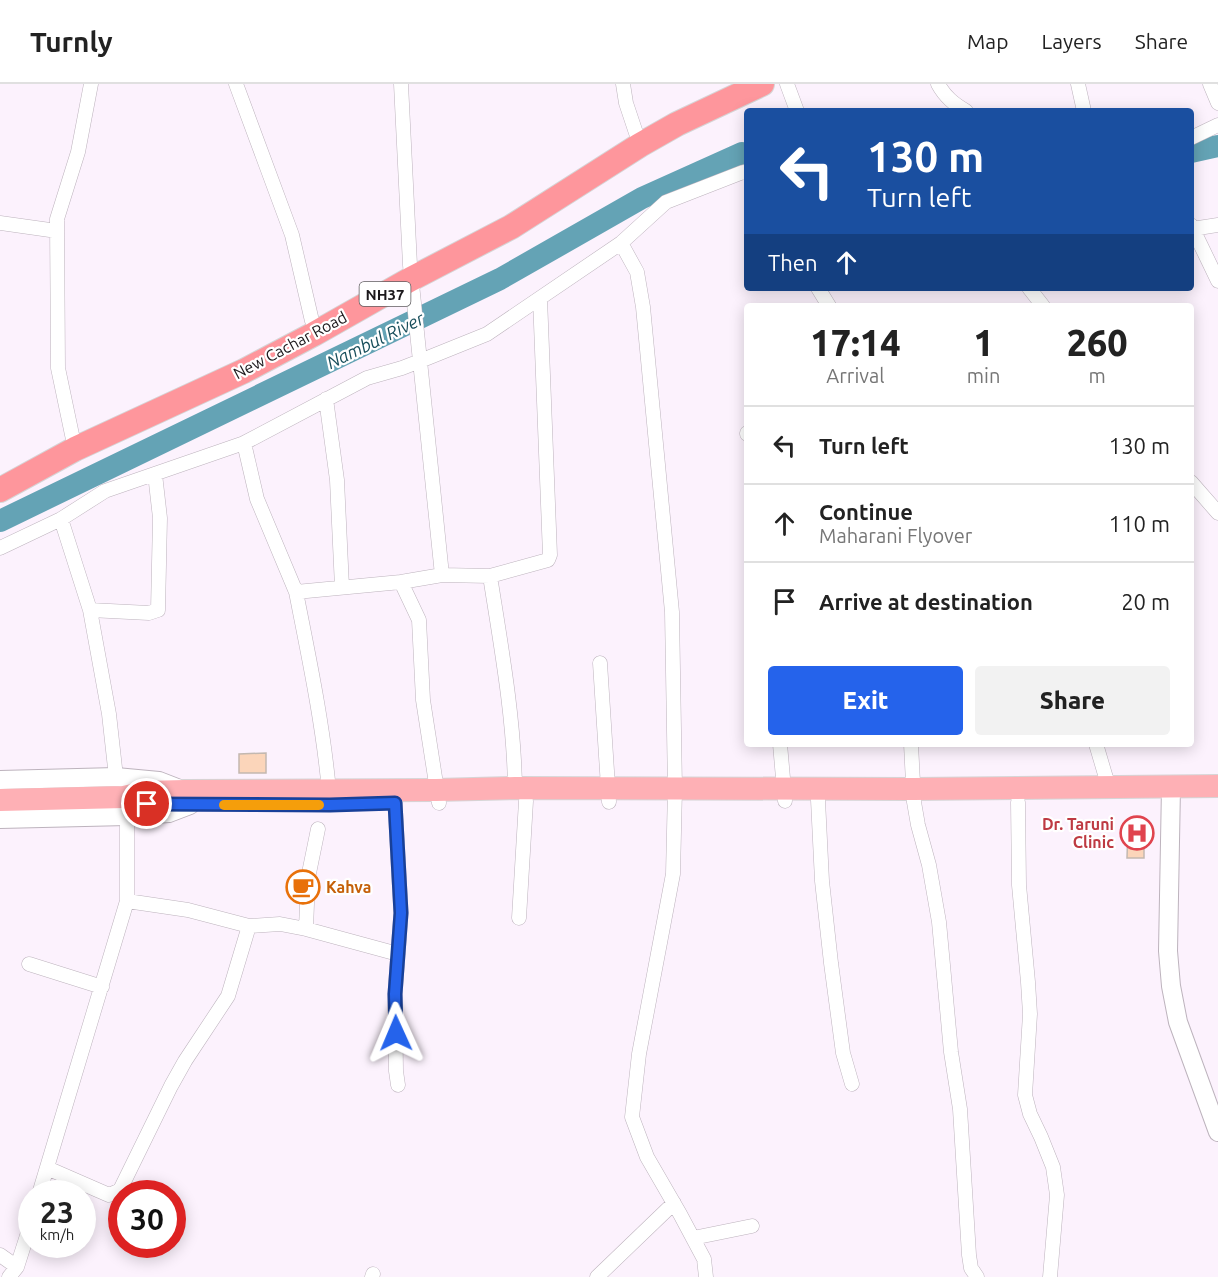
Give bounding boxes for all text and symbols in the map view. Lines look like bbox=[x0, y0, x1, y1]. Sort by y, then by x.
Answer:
text: Turnly bbox=[30, 26, 113, 57]
text: Map bbox=[967, 29, 1008, 53]
text: Layers bbox=[1041, 29, 1102, 53]
text: Share bbox=[1135, 29, 1188, 53]
icon: left bbox=[768, 132, 846, 210]
text: 130 m bbox=[867, 133, 984, 180]
text: Turn left bbox=[867, 182, 971, 212]
icon: ahead bbox=[830, 246, 863, 279]
text: Then bbox=[768, 250, 818, 275]
road number: NH37 bbox=[360, 282, 410, 306]
water label: Nambul River bbox=[323, 307, 428, 372]
street label: New Cachar Road bbox=[230, 308, 350, 382]
text: 17:14 bbox=[810, 322, 900, 363]
text: 1 bbox=[973, 322, 994, 363]
text: 260 bbox=[1067, 322, 1128, 363]
text: Arrival bbox=[826, 364, 885, 387]
text: min bbox=[967, 364, 1000, 387]
text: m bbox=[1089, 364, 1106, 387]
icon: left bbox=[768, 429, 801, 462]
text: Turn left bbox=[819, 433, 909, 458]
text: 130 m bbox=[1109, 433, 1170, 458]
text: Continue bbox=[819, 499, 913, 524]
icon: ahead bbox=[768, 507, 801, 540]
text: 110 m bbox=[1109, 511, 1170, 536]
text: Maharani Flyover bbox=[819, 524, 972, 547]
icon: arrive bbox=[768, 585, 801, 618]
text: Arrive at destination bbox=[819, 589, 1033, 614]
text: 20 m bbox=[1121, 589, 1170, 614]
button: Exit bbox=[768, 666, 963, 735]
button: Share bbox=[975, 666, 1170, 735]
pin bbox=[121, 778, 172, 829]
icon: arrive bbox=[130, 787, 163, 820]
place label: Dr. Taruni Clinic bbox=[1042, 815, 1114, 851]
hospital icon: Dr. Taruni Clinic bbox=[1119, 815, 1155, 851]
cafe icon: Kahva bbox=[285, 869, 321, 905]
place label: Kahva bbox=[326, 878, 372, 896]
position arrow bbox=[364, 1001, 428, 1065]
speed limit sign: 30 bbox=[108, 1180, 186, 1258]
text: 23 bbox=[40, 1195, 74, 1229]
text: km/h bbox=[40, 1226, 74, 1243]

